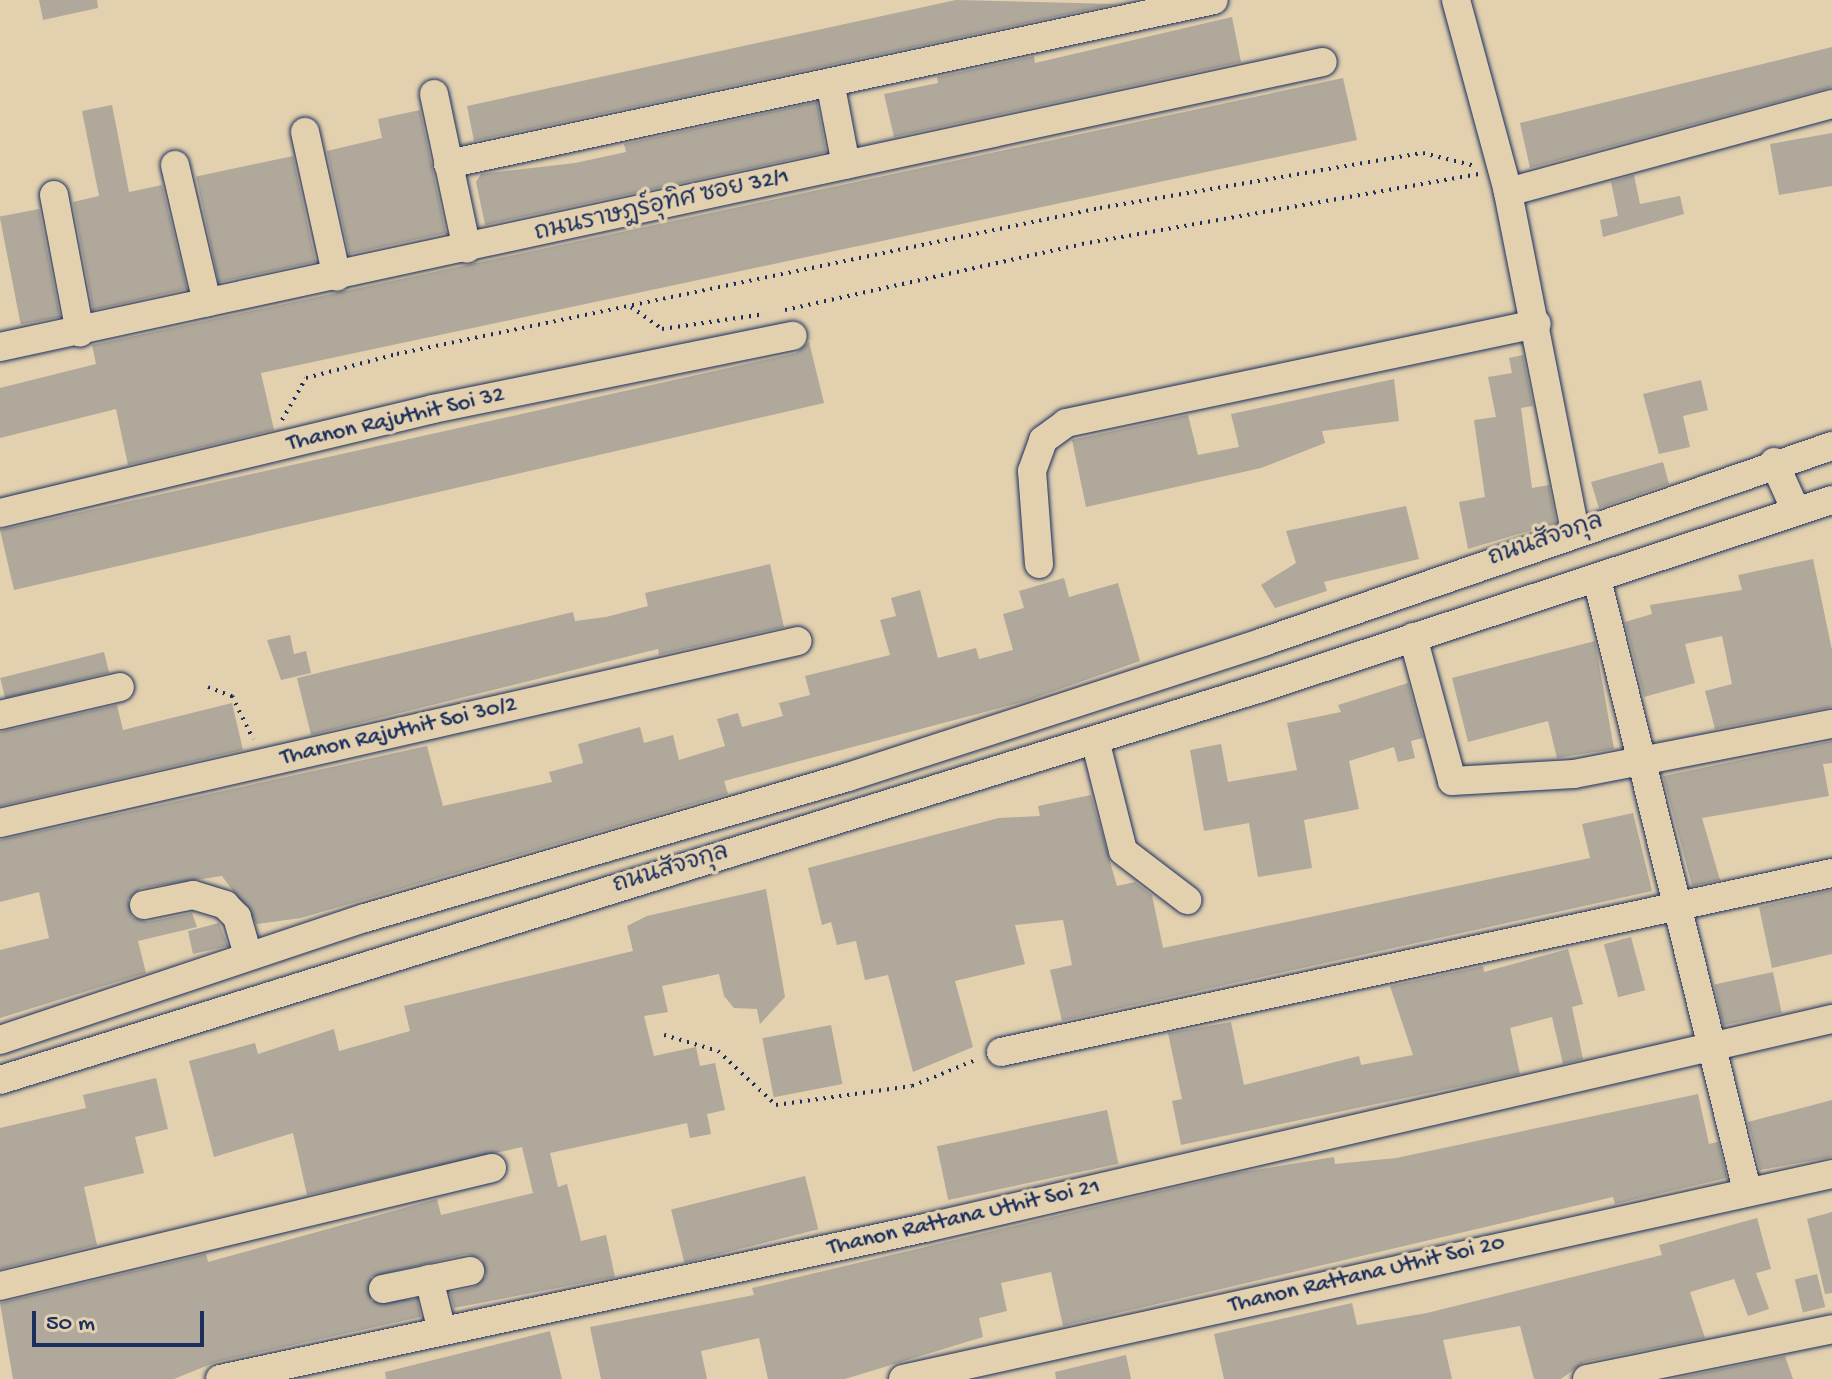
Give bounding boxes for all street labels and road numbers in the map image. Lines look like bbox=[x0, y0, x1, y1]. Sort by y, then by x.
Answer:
street label: ถนนราษฎร์อุทิศ ซอย 32/1 bbox=[532, 163, 792, 249]
street label: Thanon Rajuthit Soi 32 bbox=[284, 381, 508, 459]
street label: ถนนสัจจกุล bbox=[1485, 508, 1607, 574]
street label: Thanon Rajuthit Soi 30/2 bbox=[278, 691, 520, 773]
street label: ถนนสัจจกุล bbox=[610, 839, 732, 901]
street label: Thanon Rattana Uthit Soi 21 bbox=[825, 1173, 1103, 1263]
street label: Thanon Rattana Uthit Soi 20 bbox=[1226, 1229, 1508, 1321]

